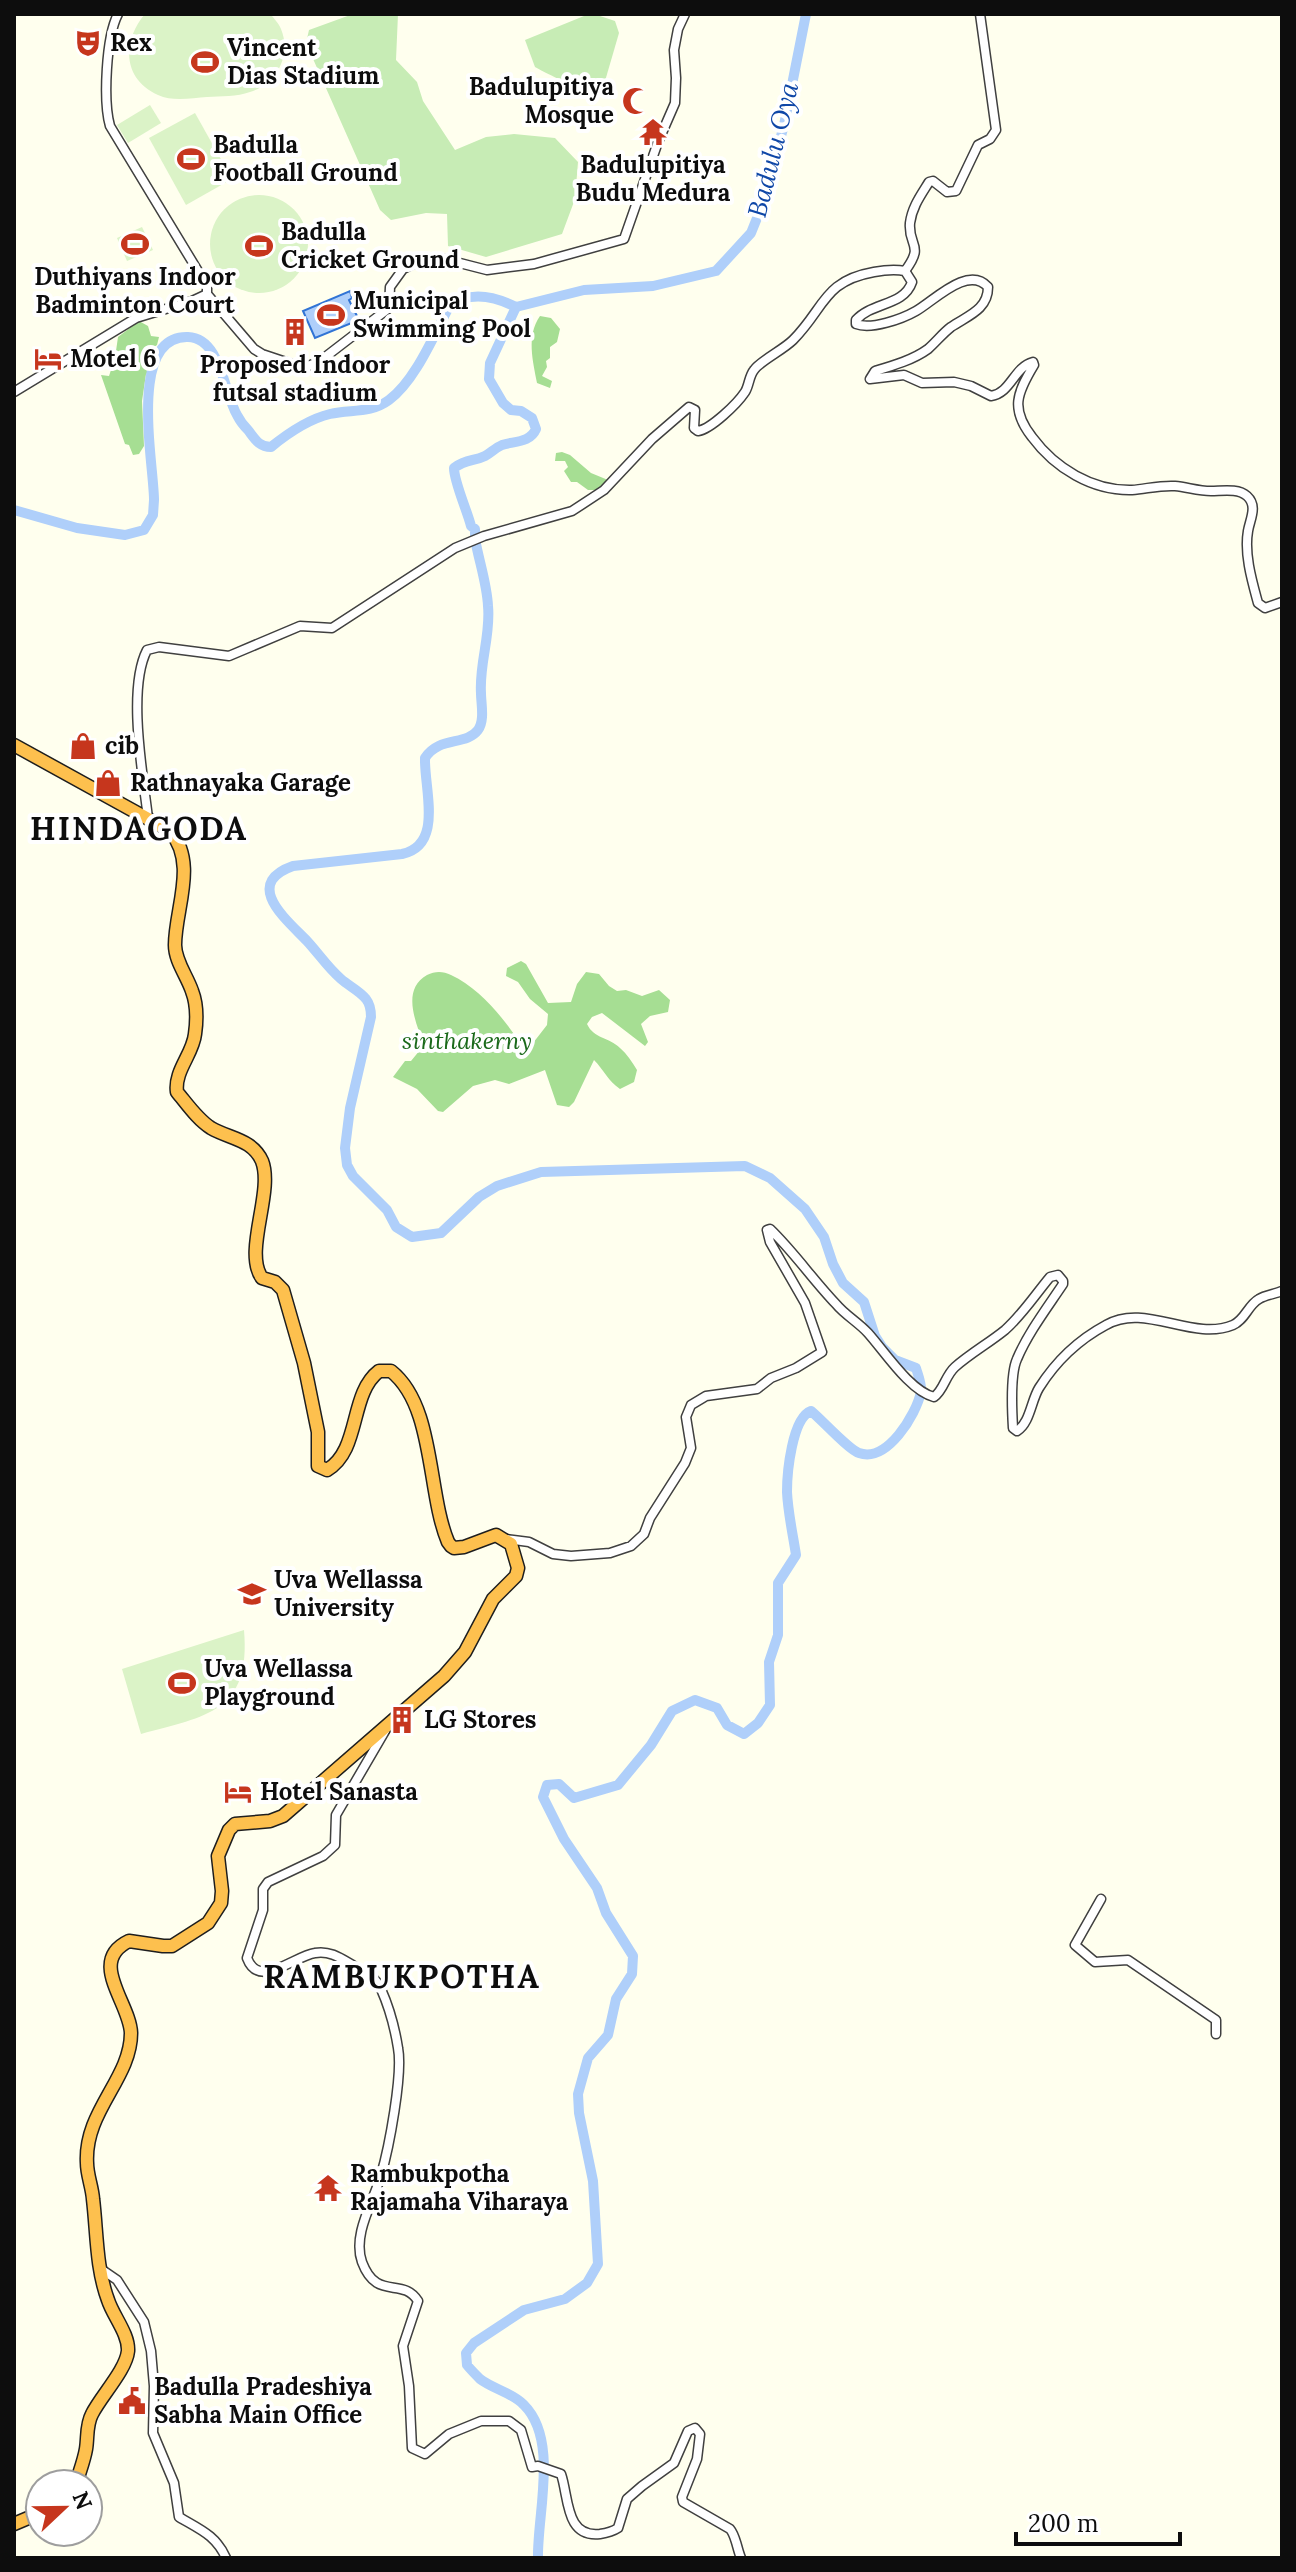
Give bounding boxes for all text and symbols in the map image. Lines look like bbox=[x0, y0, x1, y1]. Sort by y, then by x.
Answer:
place label: Rex bbox=[110, 27, 152, 58]
theatre icon: Rex bbox=[73, 28, 103, 58]
place label: Vincent Dias Stadium bbox=[227, 32, 379, 91]
sports icon: Vincent Dias Stadium bbox=[190, 47, 220, 77]
place label: Badulupitiya Mosque bbox=[469, 71, 614, 130]
water label: Badulu Oya bbox=[740, 78, 805, 221]
mosque icon: Badulupitiya Mosque bbox=[621, 86, 651, 116]
temple icon: Badulupitiya Budu Medura bbox=[638, 117, 668, 147]
place label: Badulla Football Ground bbox=[213, 129, 398, 188]
sports icon: Badulla Football Ground bbox=[176, 144, 206, 174]
place label: Badulupitiya Budu Medura bbox=[576, 149, 731, 208]
place label: Badulla Cricket Ground bbox=[281, 216, 459, 275]
sports icon: Duthiyans Indoor Badminton Court bbox=[120, 229, 150, 259]
sports icon: Badulla Cricket Ground bbox=[244, 231, 274, 261]
place label: Duthiyans Indoor Badminton Court bbox=[34, 261, 236, 320]
place label: Municipal Swimming Pool bbox=[353, 285, 531, 344]
sports icon: Municipal Swimming Pool bbox=[316, 300, 346, 330]
building icon: Proposed Indoor futsal stadium bbox=[280, 317, 310, 347]
place label: Motel 6 bbox=[70, 343, 157, 374]
hotel icon: Motel 6 bbox=[33, 344, 63, 374]
place label: Proposed Indoor futsal stadium bbox=[200, 349, 391, 408]
place label: cib bbox=[105, 730, 139, 761]
shop icon: cib bbox=[68, 731, 98, 761]
place label: Rathnayaka Garage bbox=[130, 767, 351, 798]
shop icon: Rathnayaka Garage bbox=[93, 768, 123, 798]
district label: HINDAGODA bbox=[30, 808, 248, 849]
park label: sinthakerny bbox=[402, 1025, 532, 1056]
place label: Uva Wellassa University bbox=[274, 1564, 423, 1623]
school or university icon: Uva Wellassa University bbox=[237, 1579, 267, 1609]
place label: Uva Wellassa Playground bbox=[204, 1653, 353, 1712]
sports icon: Uva Wellassa Playground bbox=[167, 1668, 197, 1698]
place label: LG Stores bbox=[424, 1704, 536, 1735]
building icon: LG Stores bbox=[387, 1705, 417, 1735]
place label: Hotel Sanasta bbox=[260, 1776, 418, 1807]
hotel icon: Hotel Sanasta bbox=[223, 1777, 253, 1807]
district label: RAMBUKPOTHA bbox=[263, 1956, 541, 1997]
place label: Rambukpotha Rajamaha Viharaya bbox=[350, 2158, 569, 2217]
temple icon: Rambukpotha Rajamaha Viharaya bbox=[313, 2173, 343, 2203]
place label: Badulla Pradeshiya Sabha Main Office bbox=[154, 2371, 372, 2430]
public building icon: Badulla Pradeshiya Sabha Main Office bbox=[117, 2386, 147, 2416]
north arrow bbox=[24, 2468, 104, 2548]
text: N bbox=[66, 2487, 99, 2514]
scale bar bbox=[1016, 2496, 1180, 2546]
text: 200 m bbox=[1028, 2508, 1098, 2539]

